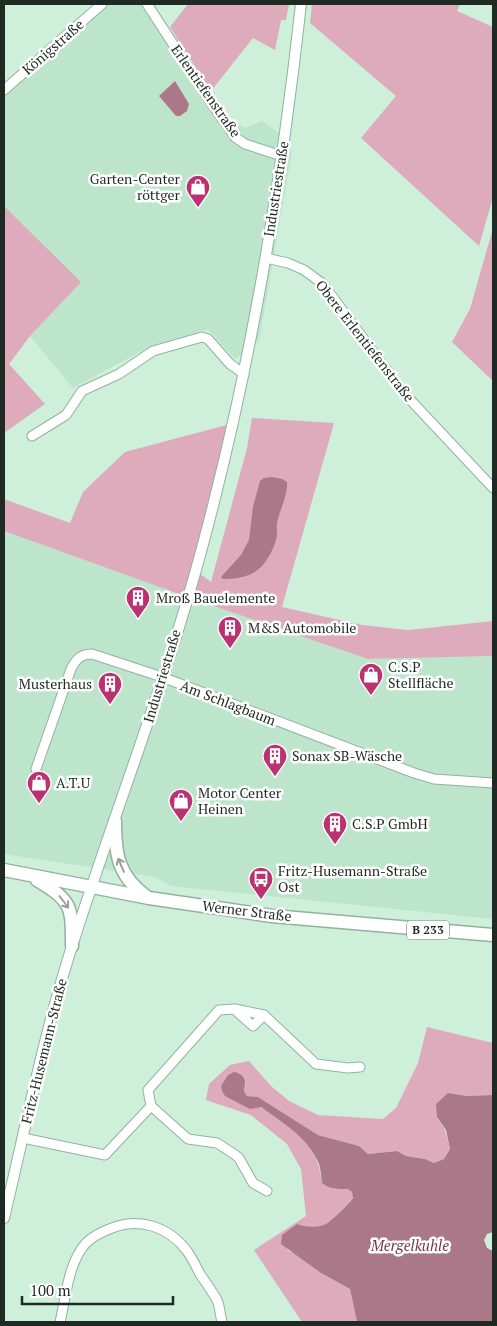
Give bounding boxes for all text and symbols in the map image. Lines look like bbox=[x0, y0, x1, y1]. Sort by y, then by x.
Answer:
street label: Königstraße bbox=[18, 15, 87, 79]
street label: Erlentiefenstraße bbox=[167, 41, 245, 141]
street label: Industriestraße bbox=[259, 140, 292, 238]
place label: Garten-Center röttger bbox=[90, 169, 181, 204]
shop icon: Garten-Center röttger bbox=[185, 174, 211, 208]
street label: Obere Erlentiefenstraße bbox=[312, 276, 419, 406]
building icon: Mroß Bauelemente bbox=[125, 585, 151, 619]
place label: Mroß Bauelemente bbox=[156, 588, 275, 607]
building icon: M&S Automobile bbox=[217, 615, 243, 649]
place label: M&S Automobile bbox=[248, 618, 356, 637]
street label: Industriestraße bbox=[138, 627, 185, 725]
place label: C.S.P Stellfläche bbox=[388, 657, 454, 692]
shop icon: C.S.P Stellfläche bbox=[358, 662, 384, 696]
building icon: Musterhaus bbox=[97, 671, 123, 705]
place label: Musterhaus bbox=[19, 674, 92, 693]
street label: Am Schlagbaum bbox=[178, 676, 279, 729]
building icon: Sonax SB-Wäsche bbox=[262, 743, 288, 777]
place label: Sonax SB-Wäsche bbox=[292, 746, 402, 765]
shop icon: A.T.U bbox=[26, 770, 52, 804]
place label: A.T.U bbox=[56, 773, 91, 792]
place label: Motor Center Heinen bbox=[198, 783, 282, 818]
shop icon: Motor Center Heinen bbox=[168, 788, 194, 822]
building icon: C.S.P GmbH bbox=[322, 811, 348, 845]
place label: C.S.P GmbH bbox=[352, 814, 428, 833]
one-way arrow bbox=[115, 858, 125, 873]
place label: Fritz-Husemann-Straße Ost bbox=[278, 861, 427, 896]
bus stop icon: Fritz-Husemann-Straße Ost bbox=[248, 866, 274, 900]
one-way arrow bbox=[59, 895, 70, 908]
street label: Werner Straße bbox=[201, 896, 293, 925]
road number: B 233 bbox=[407, 920, 449, 940]
street label: Fritz-Husemann-Straße bbox=[16, 976, 71, 1126]
water label: Mergelkuhle bbox=[370, 1235, 449, 1255]
scale bar bbox=[22, 1274, 174, 1306]
text: 100 m bbox=[30, 1280, 71, 1300]

